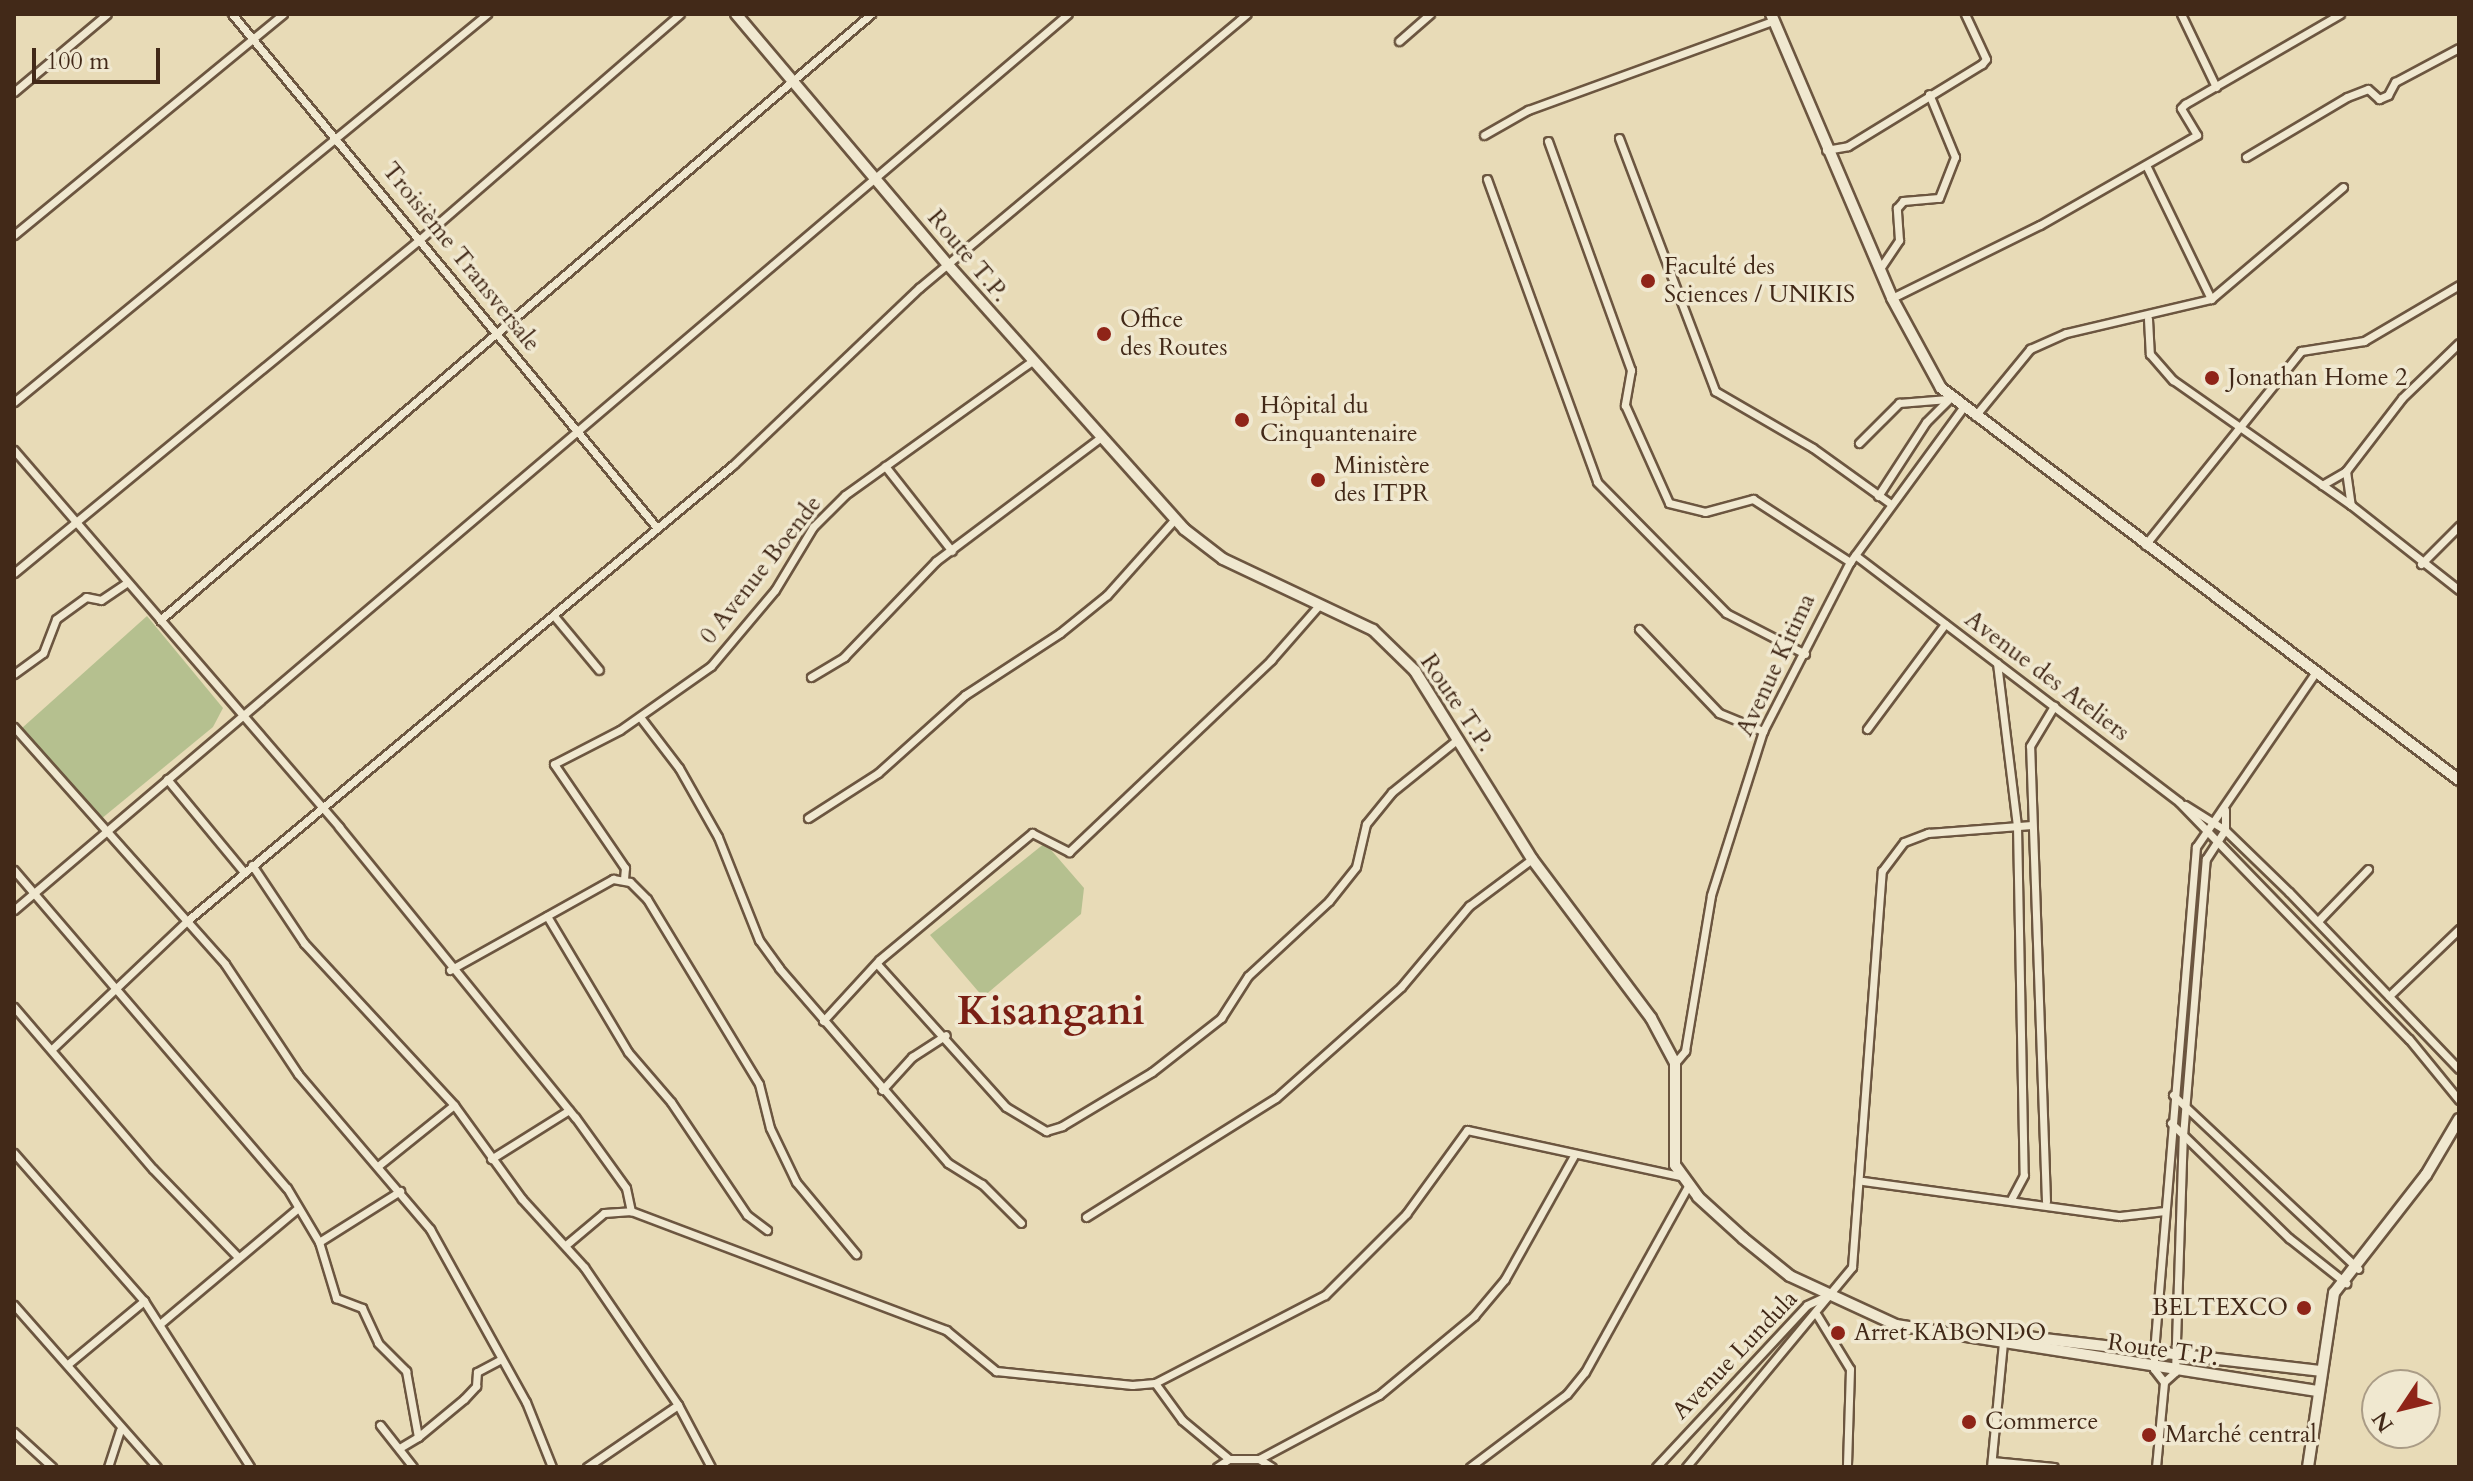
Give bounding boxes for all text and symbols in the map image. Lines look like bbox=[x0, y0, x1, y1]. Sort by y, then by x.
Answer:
scale bar bbox=[36, 32, 164, 82]
text: 100 m bbox=[46, 45, 110, 78]
street label: Troisième Transversale bbox=[376, 157, 546, 357]
street label: Route T.P. bbox=[921, 204, 1015, 308]
place label: Faculté des Sciences / UNIKIS bbox=[1664, 253, 1855, 309]
marker: Faculté des Sciences / UNIKIS bbox=[1639, 272, 1657, 290]
place label: Office des Routes bbox=[1120, 306, 1227, 362]
marker: Office des Routes bbox=[1095, 325, 1113, 343]
place label: Jonathan Home 2 bbox=[2228, 364, 2407, 392]
marker: Jonathan Home 2 bbox=[2203, 369, 2221, 387]
place label: Hôpital du Cinquantenaire bbox=[1260, 392, 1418, 448]
marker: Hôpital du Cinquantenaire bbox=[1231, 409, 1253, 431]
place label: Ministère des ITPR bbox=[1334, 452, 1430, 508]
marker: Ministère des ITPR bbox=[1309, 471, 1327, 489]
street label: 0 Avenue Boende bbox=[694, 490, 828, 650]
street label: Avenue Kitima bbox=[1730, 589, 1822, 741]
street label: Avenue des Ateliers bbox=[1959, 605, 2135, 747]
street label: Route T.P. bbox=[1414, 649, 1500, 757]
district label: Kisangani bbox=[957, 988, 1145, 1036]
street label: Avenue Lundula bbox=[1666, 1285, 1804, 1425]
place label: BELTEXCO bbox=[2152, 1294, 2288, 1322]
marker: BELTEXCO bbox=[2295, 1299, 2313, 1317]
place label: Arret KABONDO bbox=[1854, 1319, 2046, 1347]
marker: Arret KABONDO bbox=[1829, 1324, 1847, 1342]
street label: Route T.P. bbox=[2106, 1328, 2220, 1372]
north arrow bbox=[2361, 1369, 2441, 1449]
text: N bbox=[2365, 1405, 2401, 1438]
place label: Commerce bbox=[1985, 1408, 2098, 1436]
marker: Commerce bbox=[1960, 1413, 1978, 1431]
place label: Marché central bbox=[2165, 1421, 2316, 1449]
marker: Marché central bbox=[2140, 1426, 2158, 1444]

